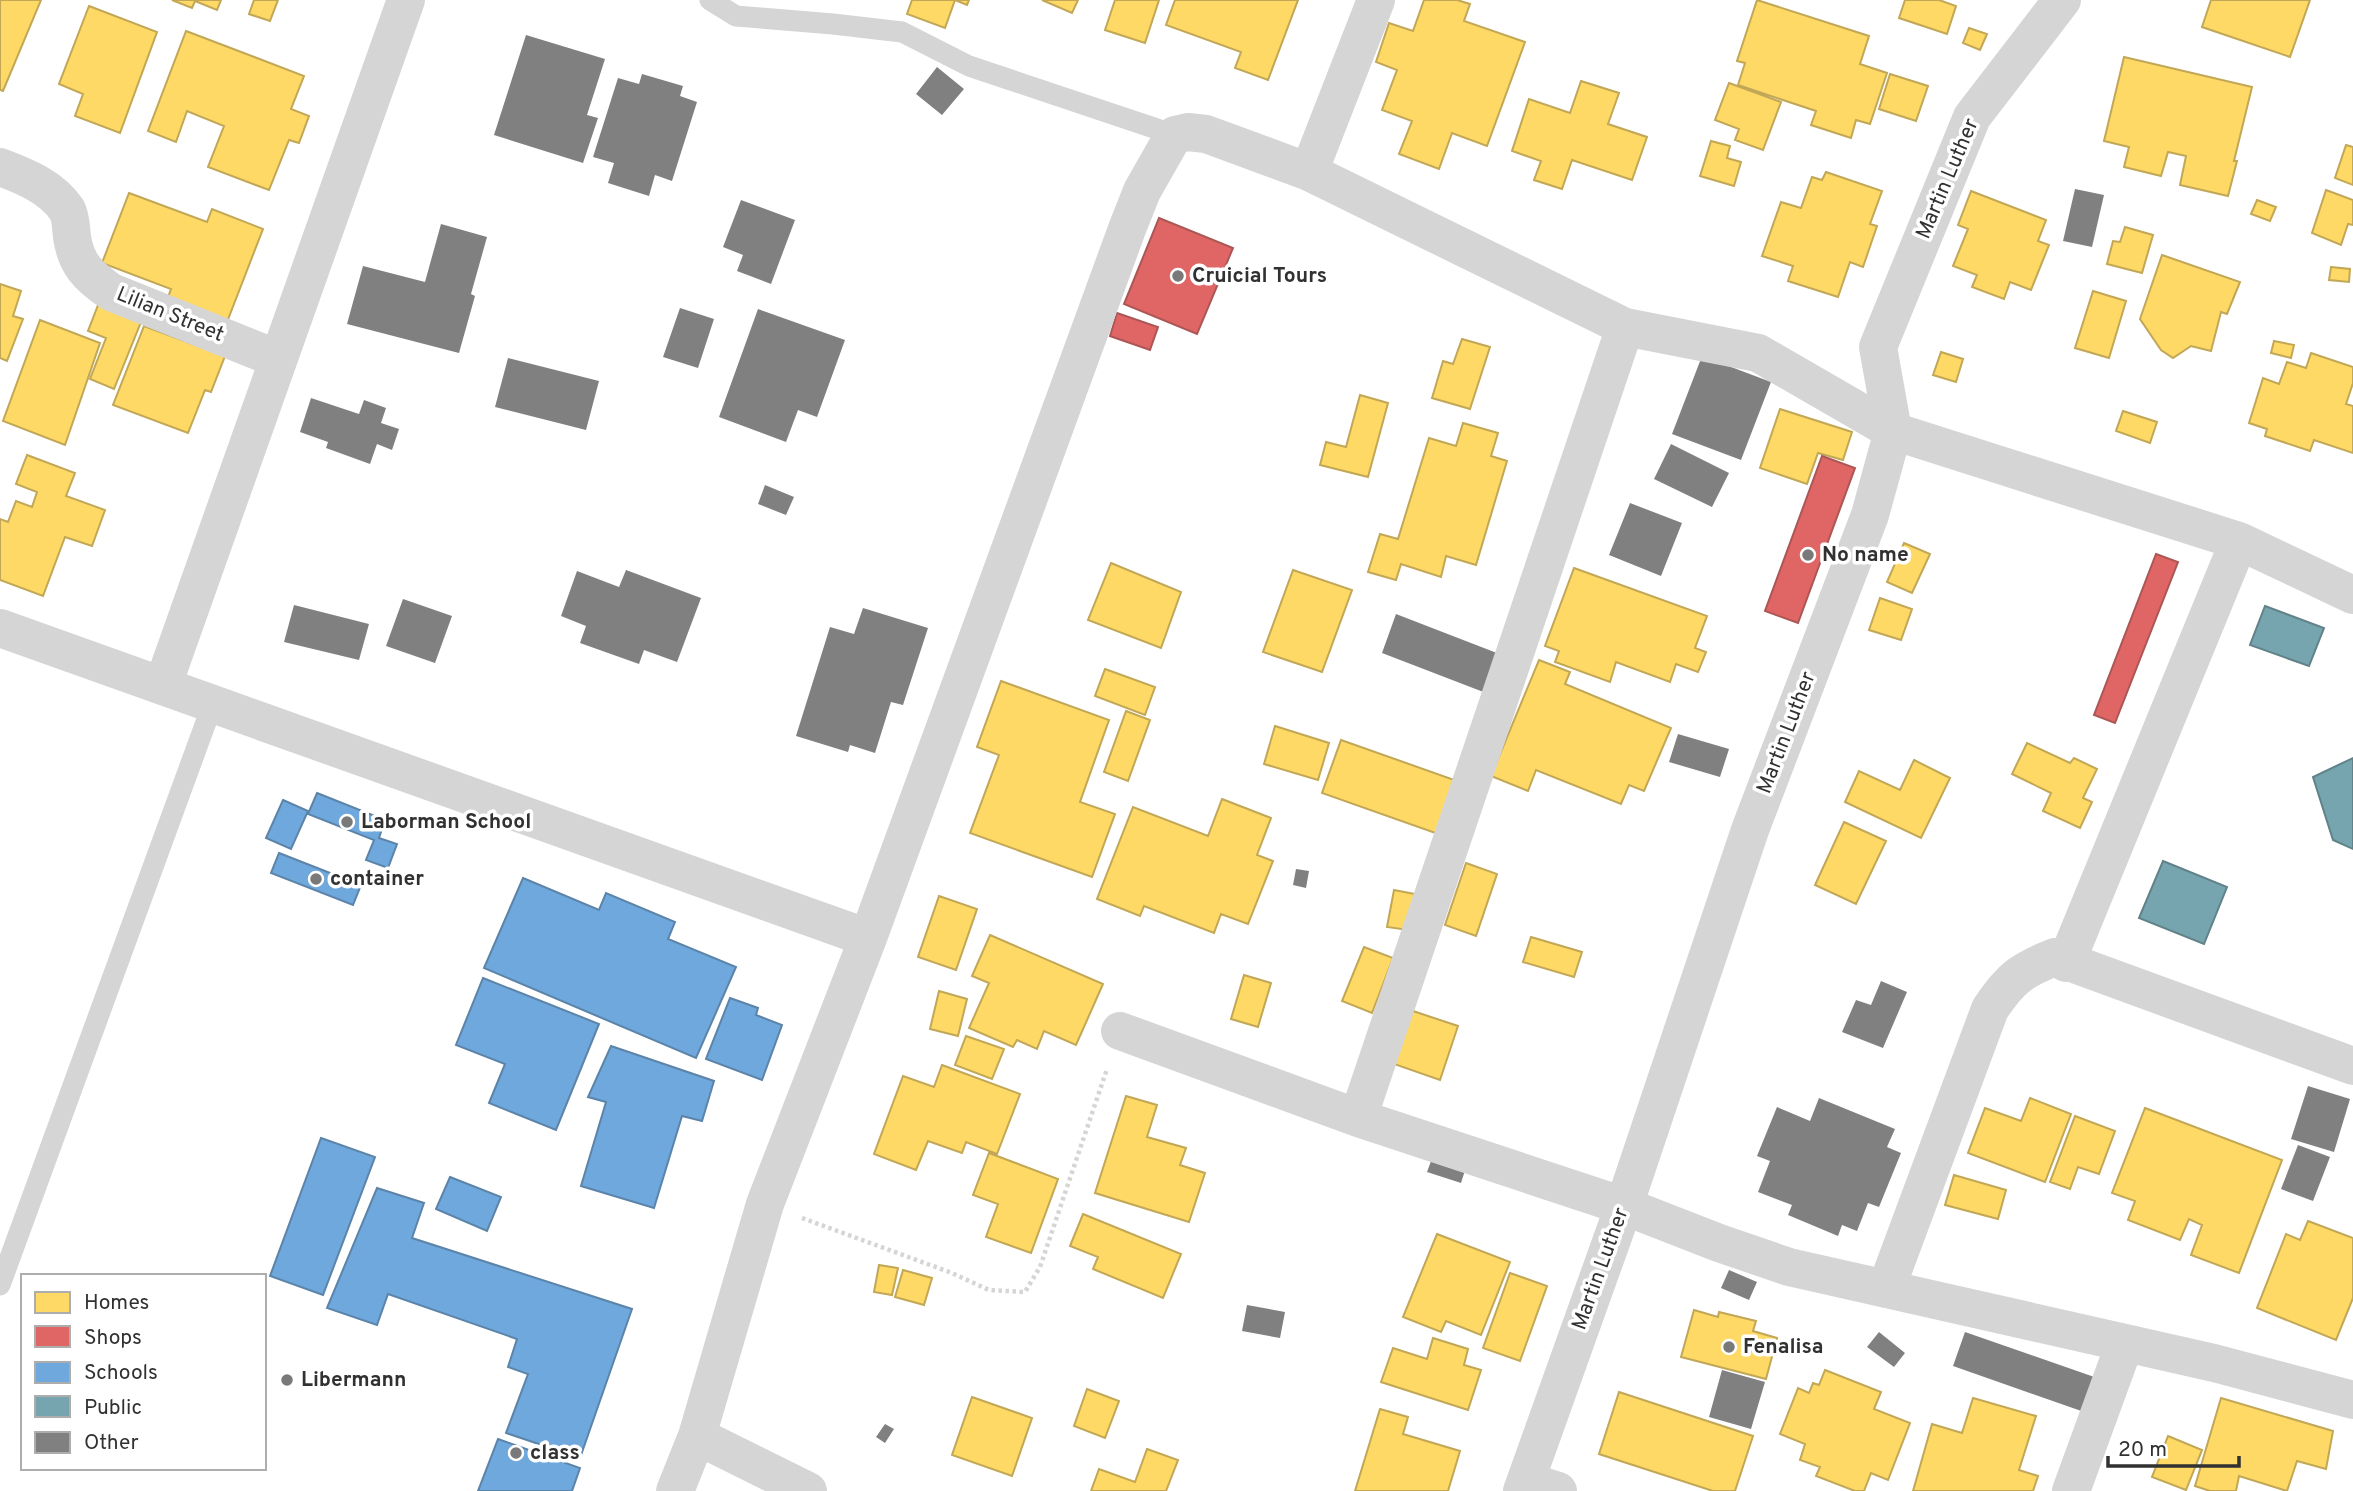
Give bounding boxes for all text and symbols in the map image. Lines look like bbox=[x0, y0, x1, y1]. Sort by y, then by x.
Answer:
street label: Martin Luther bbox=[1910, 115, 1986, 243]
place label: Cruicial Tours bbox=[1192, 263, 1327, 290]
marker: Cruicial Tours bbox=[1170, 268, 1186, 284]
street label: Lilian Street bbox=[112, 281, 228, 349]
place label: No name bbox=[1822, 542, 1909, 569]
marker: No name bbox=[1800, 547, 1816, 563]
street label: Martin Luther bbox=[1751, 668, 1823, 798]
place label: Laborman School bbox=[361, 809, 531, 836]
marker: Laborman School bbox=[339, 814, 355, 830]
place label: container bbox=[330, 866, 424, 893]
marker: container bbox=[308, 871, 324, 887]
street label: Martin Luther bbox=[1566, 1204, 1636, 1334]
legend bbox=[21, 1274, 266, 1470]
text: Homes bbox=[84, 1290, 149, 1317]
text: Shops bbox=[84, 1325, 142, 1352]
place label: Fenalisa bbox=[1743, 1334, 1823, 1361]
marker: Fenalisa bbox=[1721, 1339, 1737, 1355]
text: Schools bbox=[84, 1360, 158, 1387]
place label: Libermann bbox=[301, 1367, 407, 1394]
marker: Libermann bbox=[279, 1372, 295, 1388]
text: Public bbox=[84, 1395, 142, 1422]
scale bar bbox=[2108, 1424, 2239, 1468]
text: Other bbox=[84, 1430, 139, 1457]
text: 20 m bbox=[2118, 1437, 2167, 1464]
place label: class bbox=[530, 1440, 580, 1467]
marker: class bbox=[508, 1445, 524, 1461]

